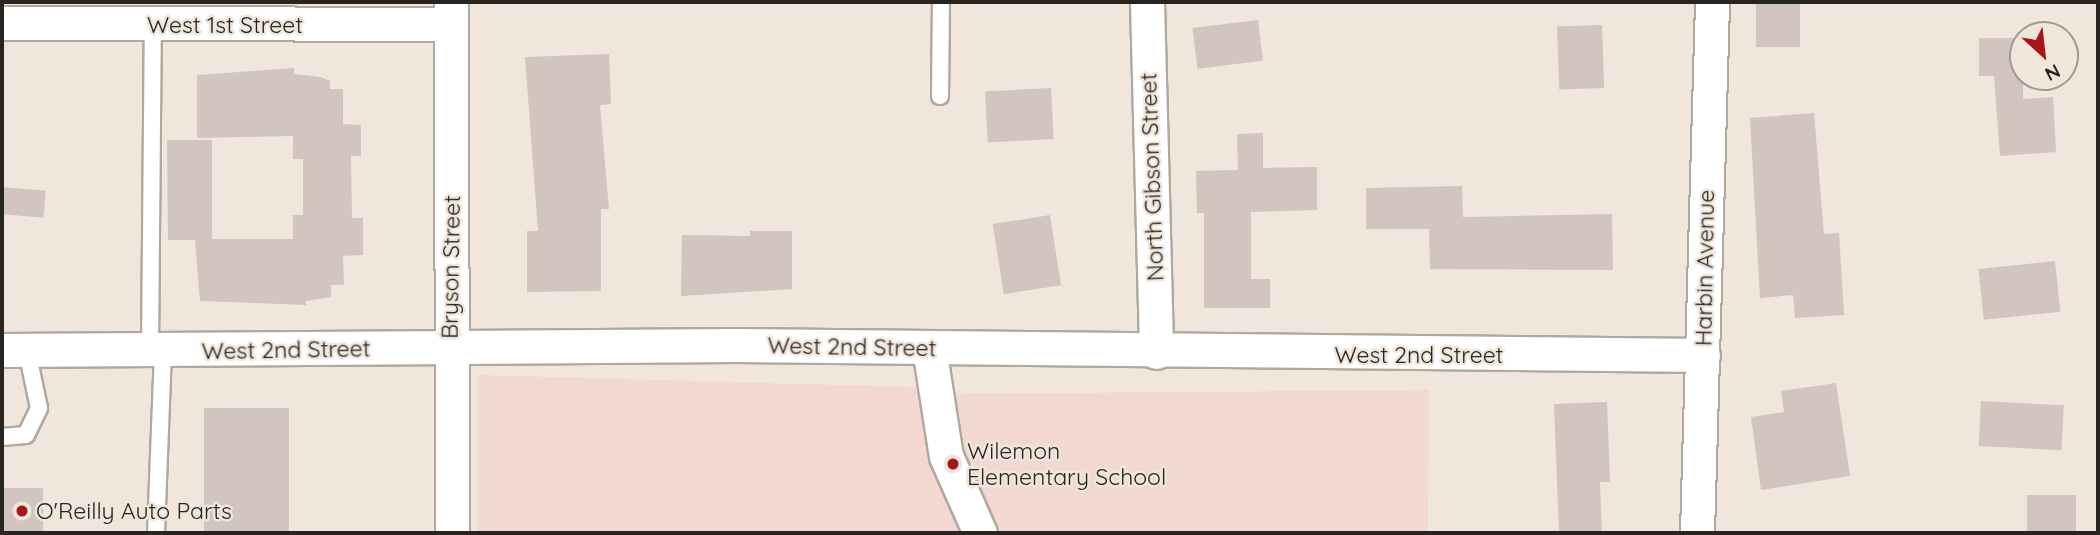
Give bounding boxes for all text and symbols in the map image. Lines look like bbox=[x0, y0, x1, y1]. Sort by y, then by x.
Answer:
street label: West 1st Street bbox=[147, 11, 303, 39]
north arrow bbox=[2009, 21, 2079, 91]
text: N bbox=[2041, 59, 2064, 87]
street label: North Gibson Street bbox=[1135, 72, 1169, 282]
street label: Harbin Avenue bbox=[1690, 190, 1720, 346]
street label: Bryson Street bbox=[436, 195, 466, 339]
street label: West 2nd Street bbox=[767, 332, 937, 362]
street label: West 2nd Street bbox=[201, 335, 371, 365]
street label: West 2nd Street bbox=[1335, 341, 1503, 369]
place label: Wilemon Elementary School bbox=[967, 437, 1166, 491]
marker: Wilemon Elementary School bbox=[945, 456, 961, 472]
place label: O'Reilly Auto Parts bbox=[36, 497, 232, 525]
marker: O'Reilly Auto Parts bbox=[14, 503, 30, 519]

